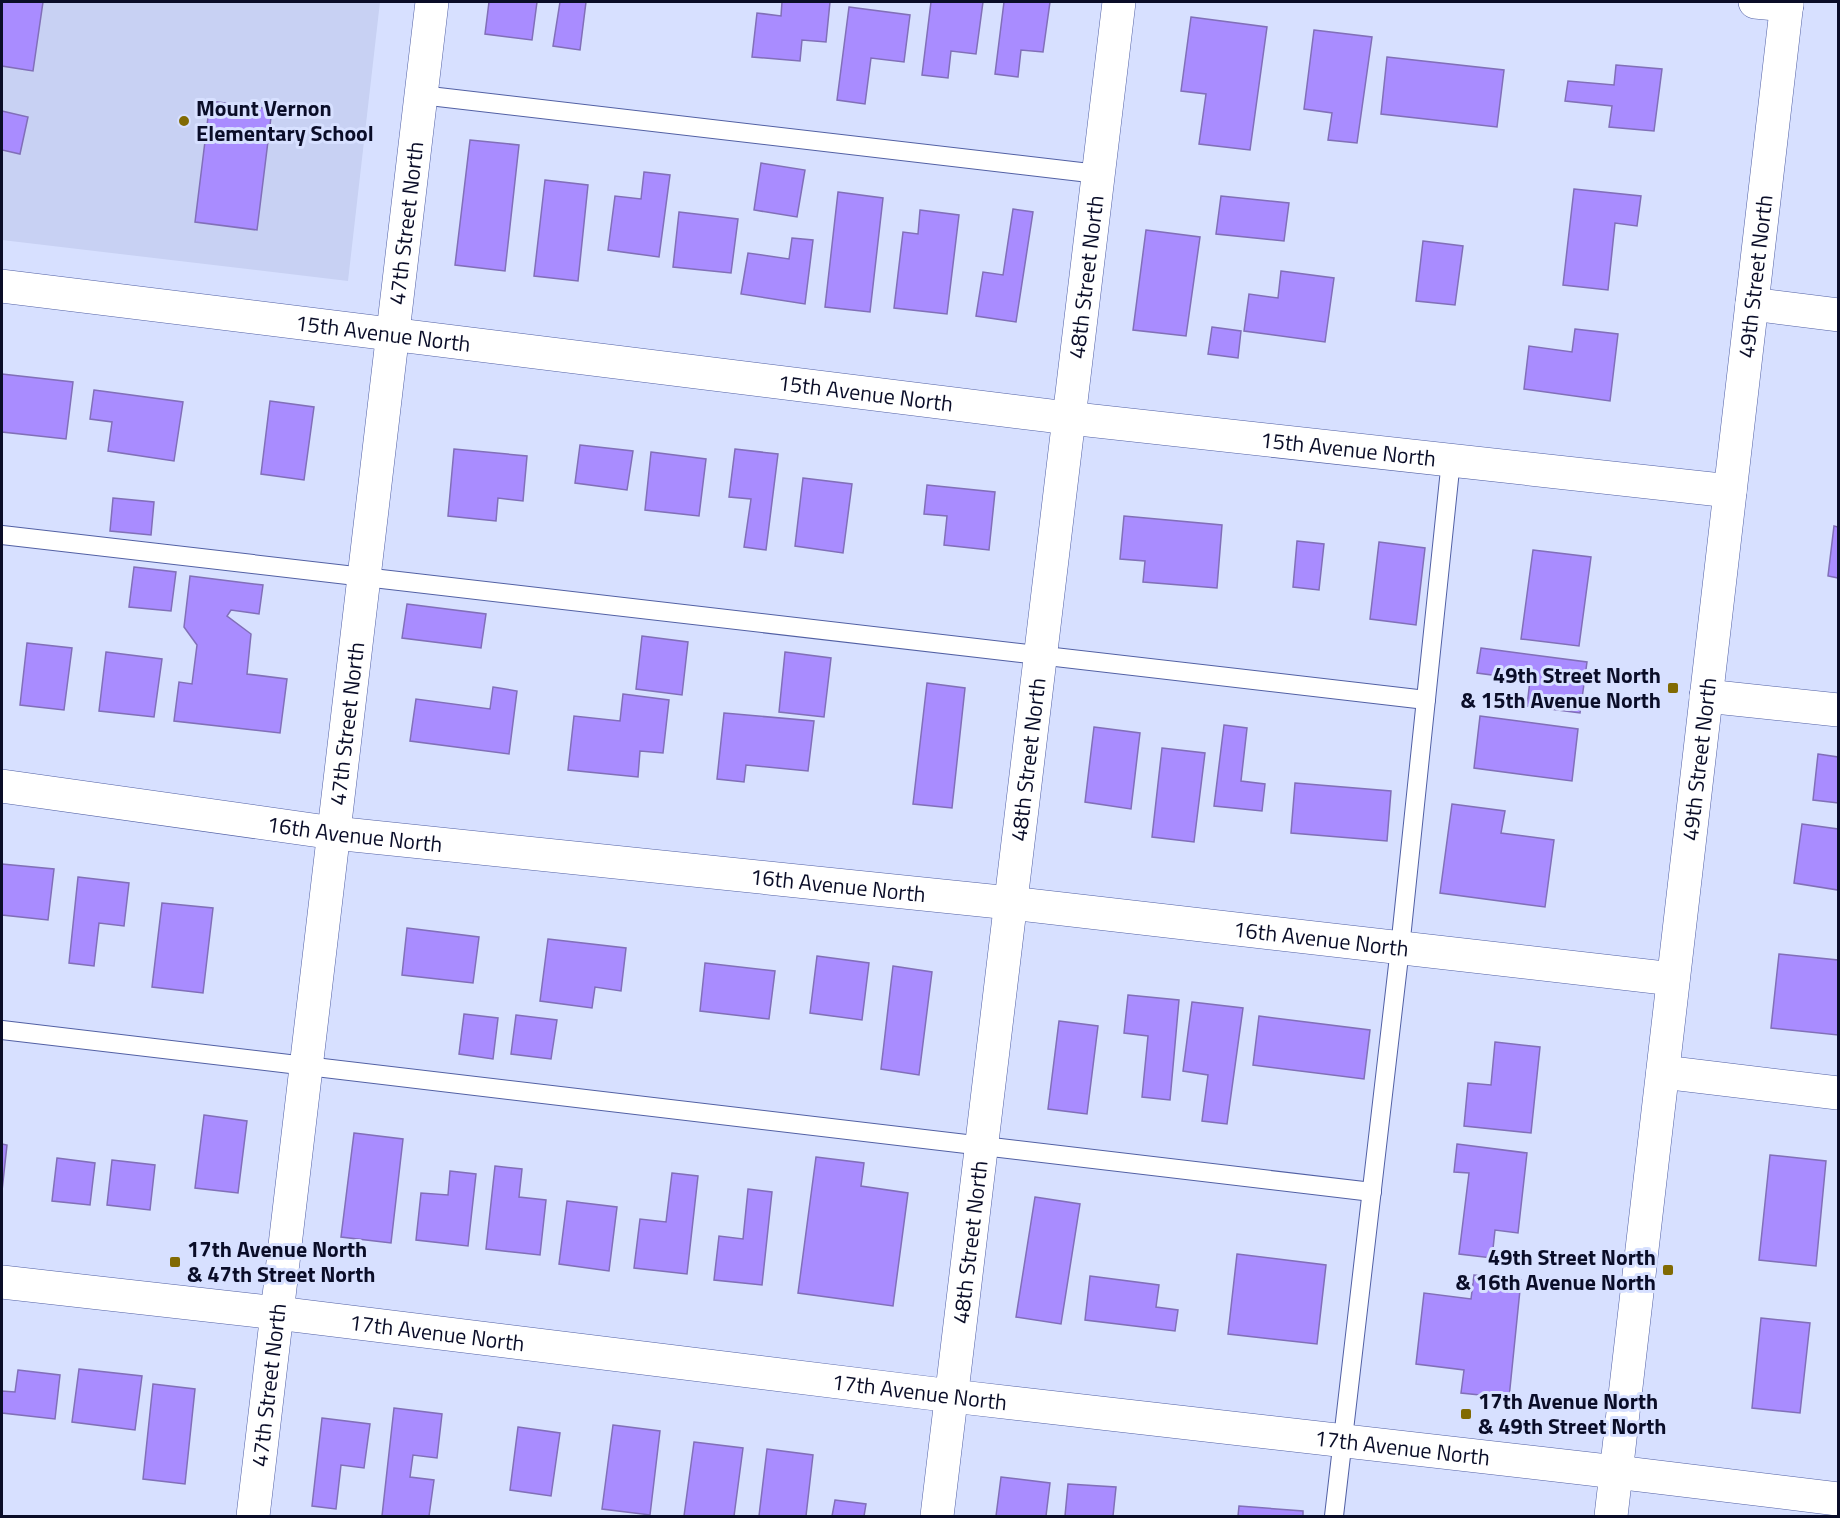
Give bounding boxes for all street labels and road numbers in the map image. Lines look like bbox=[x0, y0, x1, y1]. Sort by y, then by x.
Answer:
street label: 47th Street North bbox=[379, 139, 432, 307]
street label: 48th Street North bbox=[1059, 193, 1113, 360]
street label: 49th Street North bbox=[1729, 193, 1781, 360]
street label: 15th Avenue North bbox=[293, 305, 473, 361]
street label: 15th Avenue North bbox=[776, 365, 955, 421]
street label: 15th Avenue North bbox=[1259, 422, 1438, 475]
street label: 47th Street North bbox=[320, 640, 373, 807]
street label: 48th Street North bbox=[1001, 676, 1055, 843]
street label: 49th Street North bbox=[1673, 676, 1725, 843]
street label: 16th Avenue North bbox=[265, 807, 444, 861]
street label: 16th Avenue North bbox=[749, 859, 927, 911]
street label: 16th Avenue North bbox=[1231, 912, 1411, 966]
street label: 48th Street North bbox=[943, 1158, 997, 1326]
street label: 47th Street North bbox=[242, 1301, 295, 1468]
street label: 17th Avenue North bbox=[347, 1305, 527, 1360]
street label: 17th Avenue North bbox=[830, 1364, 1009, 1419]
street label: 17th Avenue North bbox=[1313, 1421, 1492, 1474]

